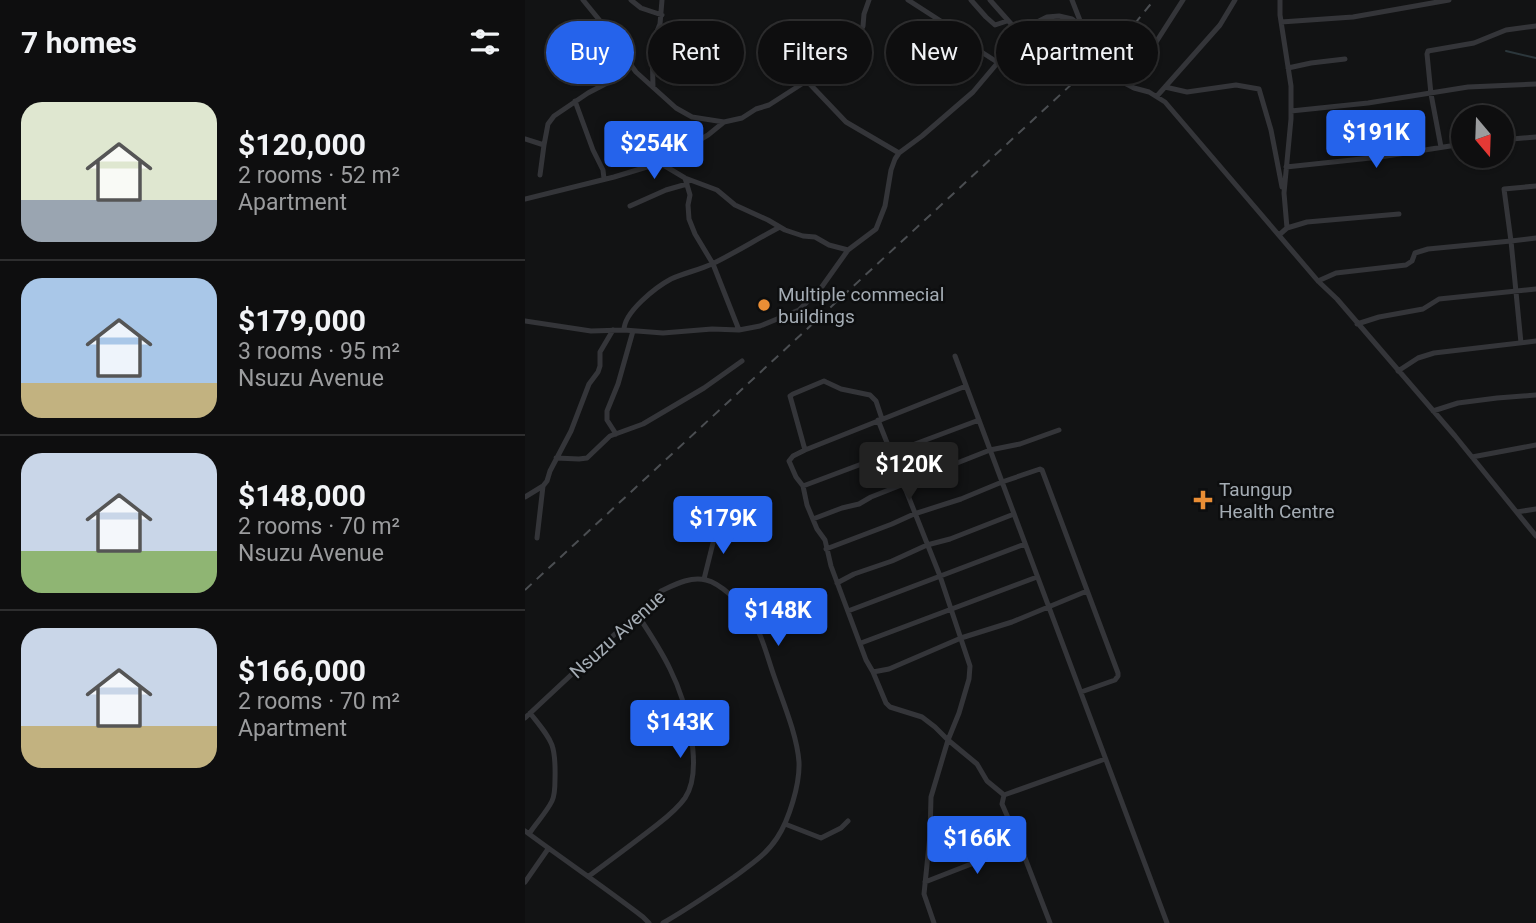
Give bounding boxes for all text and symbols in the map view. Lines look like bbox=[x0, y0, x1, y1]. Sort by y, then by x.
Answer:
chip: Buy bbox=[546, 21, 634, 84]
chip: Rent bbox=[648, 21, 744, 84]
chip: Filters bbox=[758, 21, 872, 84]
chip: New bbox=[886, 21, 982, 84]
chip: Apartment bbox=[996, 21, 1158, 84]
icon: filters bbox=[466, 23, 504, 61]
text: 7 homes bbox=[21, 25, 137, 60]
north arrow bbox=[1451, 105, 1514, 168]
map controls bbox=[1451, 105, 1514, 168]
pin: $191K bbox=[1327, 110, 1425, 170]
text: $191K bbox=[1342, 119, 1410, 146]
pin: $254K bbox=[605, 122, 703, 181]
text: $120,000 bbox=[238, 127, 366, 162]
icon: home bbox=[77, 130, 161, 214]
text: $254K bbox=[620, 130, 688, 157]
text: 2 rooms · 52 m² bbox=[238, 162, 400, 189]
text: Apartment bbox=[238, 189, 347, 216]
place label: Multiple commecial buildings bbox=[778, 283, 944, 328]
marker: Multiple commecial buildings bbox=[756, 297, 772, 313]
text: $179,000 bbox=[238, 303, 366, 338]
icon: home bbox=[77, 306, 161, 390]
text: 3 rooms · 95 m² bbox=[238, 338, 400, 365]
text: Nsuzu Avenue bbox=[238, 365, 384, 392]
pin: $120K bbox=[860, 442, 958, 502]
text: $120K bbox=[875, 451, 943, 478]
text: $148,000 bbox=[238, 478, 366, 513]
place label: Taungup Health Centre bbox=[1219, 478, 1334, 523]
icon: home bbox=[77, 481, 161, 565]
marker: Taungup Health Centre bbox=[1193, 490, 1213, 510]
pin: $179K bbox=[674, 496, 772, 556]
text: $179K bbox=[689, 505, 757, 532]
text: 2 rooms · 70 m² bbox=[238, 513, 400, 540]
text: Nsuzu Avenue bbox=[238, 540, 384, 567]
street label: Nsuzu Avenue bbox=[565, 585, 670, 683]
pin: $148K bbox=[729, 588, 827, 648]
text: $148K bbox=[744, 597, 812, 624]
text: $166,000 bbox=[238, 653, 366, 688]
icon: home bbox=[77, 656, 161, 740]
text: 2 rooms · 70 m² bbox=[238, 688, 400, 715]
pin: $143K bbox=[631, 700, 729, 760]
text: $143K bbox=[646, 709, 714, 736]
text: Apartment bbox=[238, 715, 347, 742]
pin: $166K bbox=[928, 816, 1026, 876]
text: $166K bbox=[943, 825, 1011, 852]

